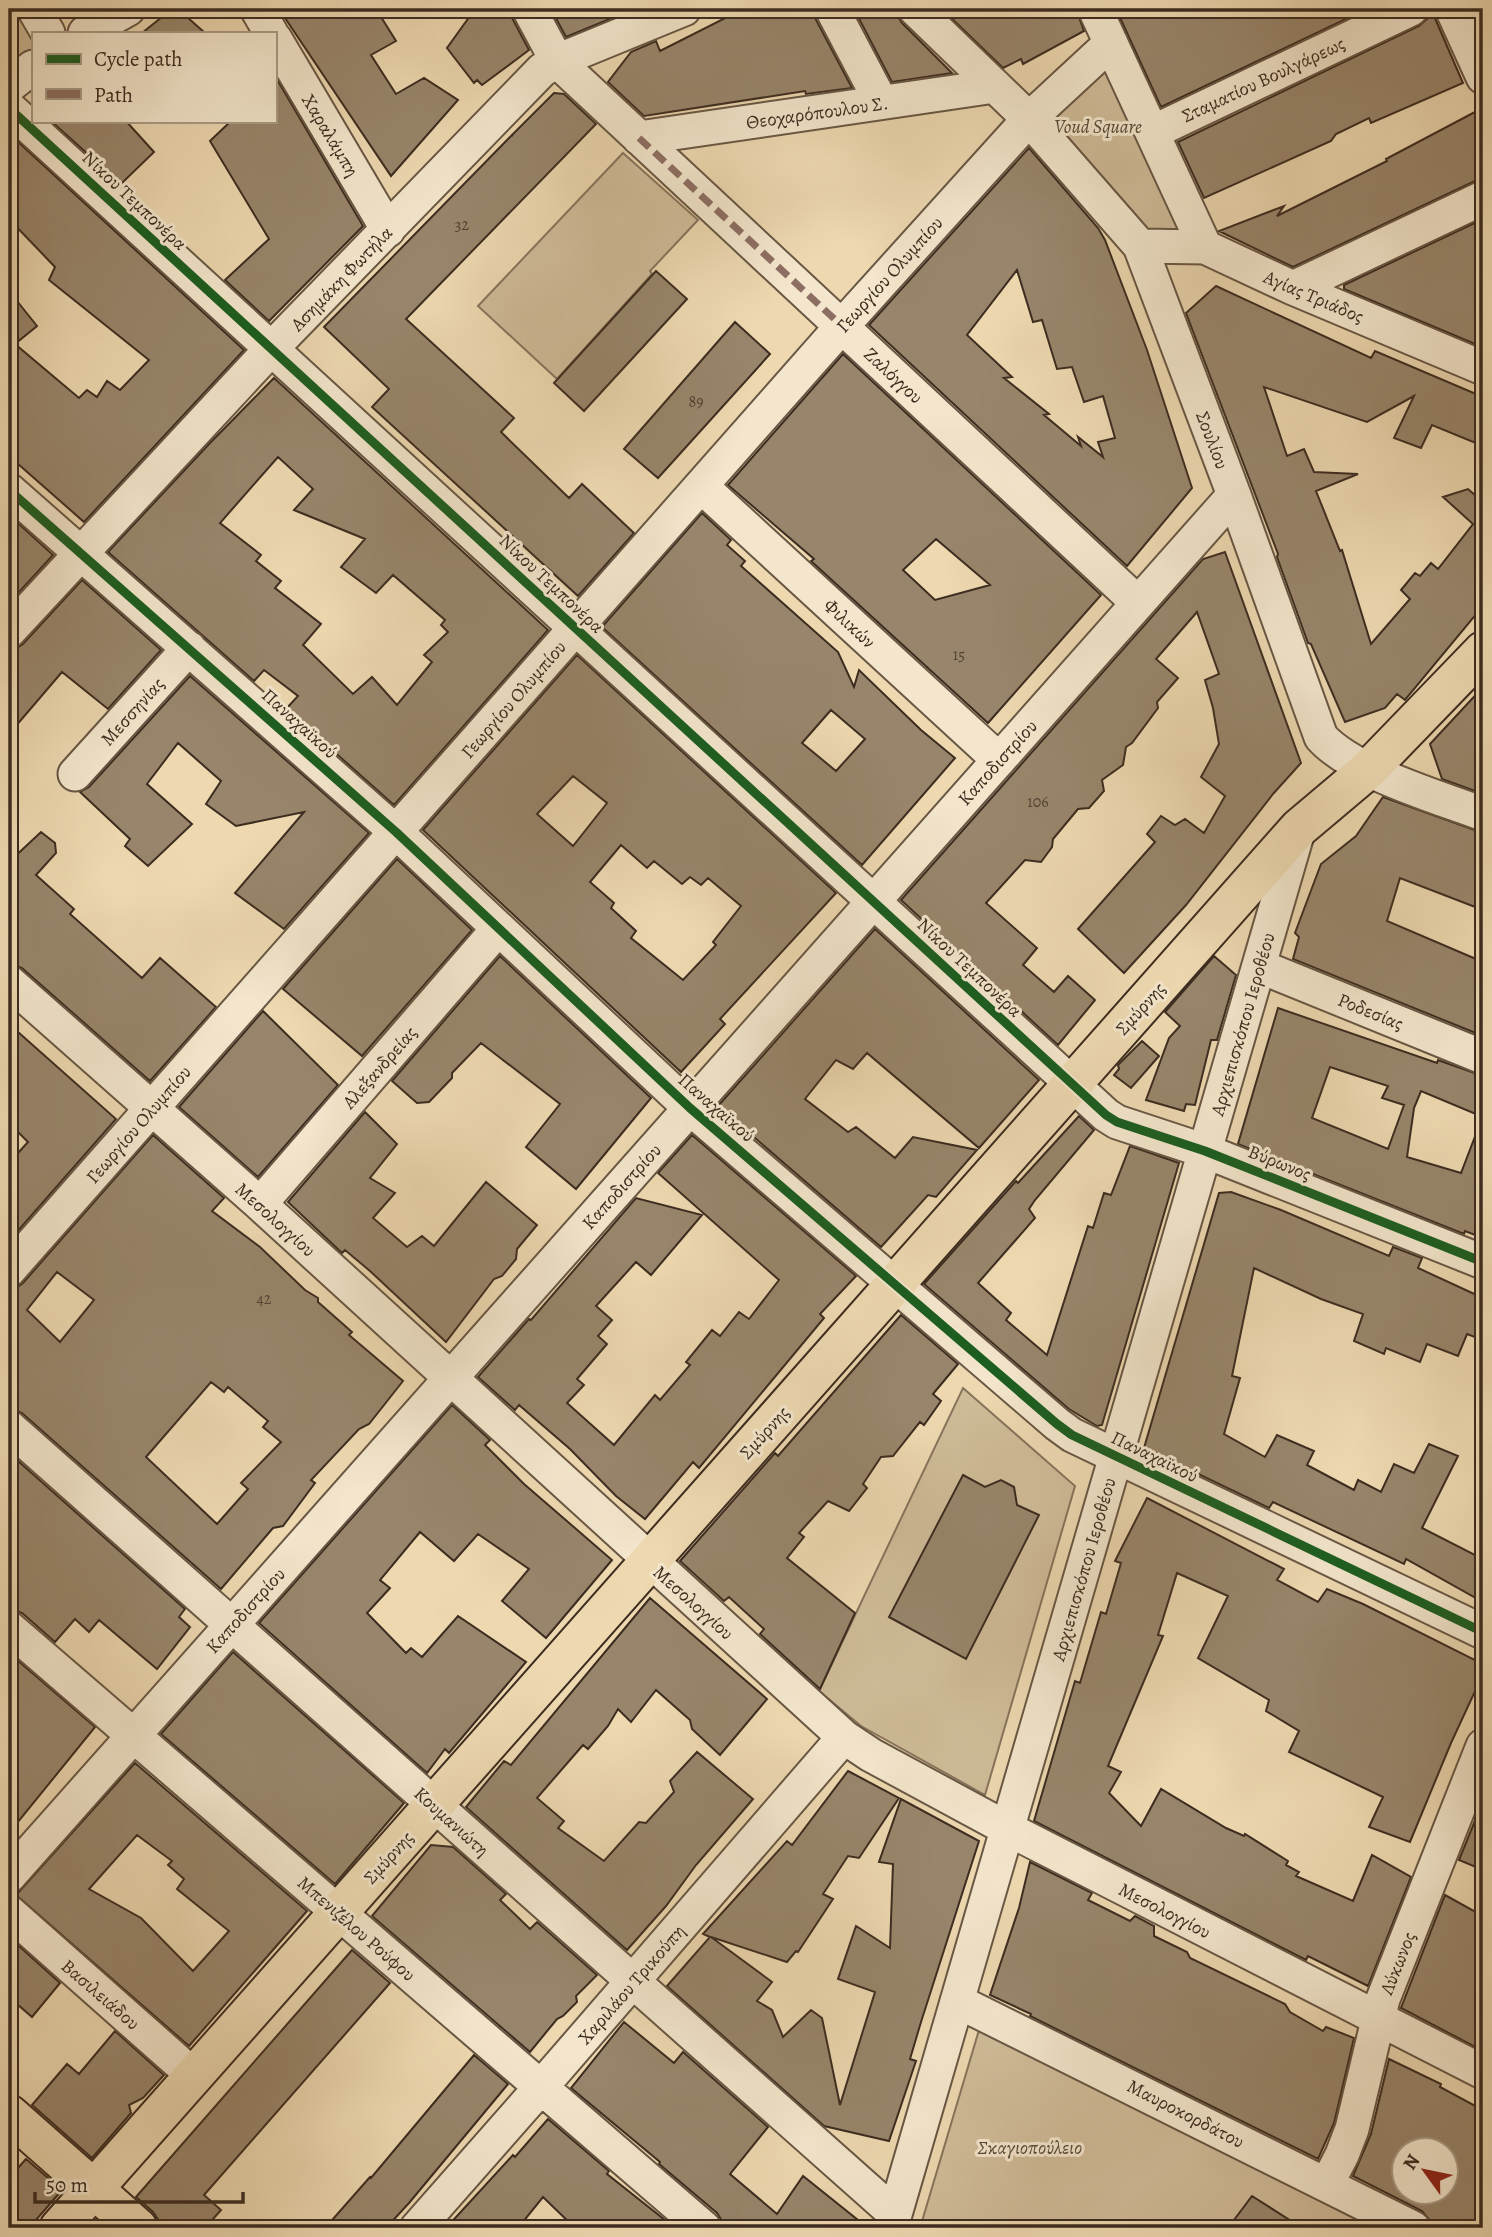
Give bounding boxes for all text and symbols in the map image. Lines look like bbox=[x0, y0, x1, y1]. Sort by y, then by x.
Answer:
street label: Σταματίου Βουλγάρεως bbox=[1178, 31, 1349, 129]
legend bbox=[32, 32, 276, 122]
text: Cycle path bbox=[94, 45, 183, 73]
text: Path bbox=[94, 81, 133, 109]
street label: Χαραλάμπη bbox=[295, 89, 365, 182]
street label: Θεοχαρόπουλου Σ. bbox=[744, 90, 890, 136]
park label: Voud Square bbox=[1054, 114, 1142, 140]
street label: Νίκου Τεμπονέρα bbox=[76, 145, 193, 256]
street label: Γεωργίου Ολυμπίου bbox=[830, 211, 949, 339]
house number: 32 bbox=[455, 214, 470, 236]
street label: Ασημάκη Φωτήλα bbox=[284, 220, 399, 338]
street label: Αγίας Τριάδος bbox=[1259, 264, 1368, 330]
street label: Ζαλόγγου bbox=[858, 342, 929, 410]
house number: 89 bbox=[688, 391, 704, 413]
street label: Σουλίου bbox=[1189, 408, 1235, 473]
street label: Νίκου Τεμπονέρα bbox=[493, 528, 610, 639]
street label: Φιλικών bbox=[818, 593, 881, 655]
street label: Γεωργίου Ολυμπίου bbox=[455, 635, 572, 764]
house number: 15 bbox=[953, 644, 965, 666]
street label: Μεσσηνίας bbox=[95, 672, 171, 752]
street label: Παναχαϊκού bbox=[256, 683, 343, 765]
street label: Καποδιστρίου bbox=[952, 714, 1043, 811]
house number: 106 bbox=[1027, 791, 1049, 813]
street label: Νίκου Τεμπονέρα bbox=[911, 912, 1028, 1023]
street label: Αρχιεπισκόπου Ιεροθέου bbox=[1204, 930, 1282, 1120]
street label: Σμύρνης bbox=[1110, 976, 1172, 1041]
street label: Ροδεσίας bbox=[1334, 987, 1407, 1037]
street label: Αλεξανδρείας bbox=[336, 1021, 423, 1115]
street label: Γεωργίου Ολυμπίου bbox=[80, 1060, 197, 1189]
street label: Παναχαϊκού bbox=[672, 1067, 760, 1148]
street label: Καποδιστρίου bbox=[576, 1138, 667, 1235]
street label: Βύρωνος bbox=[1244, 1139, 1315, 1187]
street label: Μεσολογγίου bbox=[229, 1177, 321, 1263]
house number: 42 bbox=[257, 1288, 272, 1310]
street label: Σμύρνης bbox=[734, 1400, 796, 1465]
street label: Παναχαϊκού bbox=[1107, 1425, 1202, 1489]
street label: Αρχιεπισκόπου Ιεροθέου bbox=[1045, 1475, 1123, 1665]
street label: Μεσολογγίου bbox=[647, 1560, 739, 1646]
street label: Καποδιστρίου bbox=[200, 1562, 291, 1659]
street label: Κουμανιώτη bbox=[408, 1781, 495, 1863]
street label: Σμύρνης bbox=[358, 1825, 420, 1890]
street label: Μπενιζέλου Ρούφου bbox=[292, 1870, 421, 1987]
street label: Μεσολογγίου bbox=[1114, 1877, 1215, 1945]
street label: Χαριλάου Τρικούπη bbox=[572, 1919, 691, 2050]
street label: Λύκωνος bbox=[1373, 1928, 1422, 2000]
street label: Βασιλειάδου bbox=[55, 1953, 145, 2036]
street label: Μαυροκορδάτου bbox=[1122, 2073, 1249, 2155]
park label: Σκαγιοπούλειο bbox=[977, 2135, 1082, 2161]
north arrow bbox=[1390, 2136, 1460, 2206]
text: N bbox=[1397, 2149, 1426, 2175]
scale bar bbox=[35, 2160, 243, 2204]
text: 50 m bbox=[46, 2171, 88, 2199]

